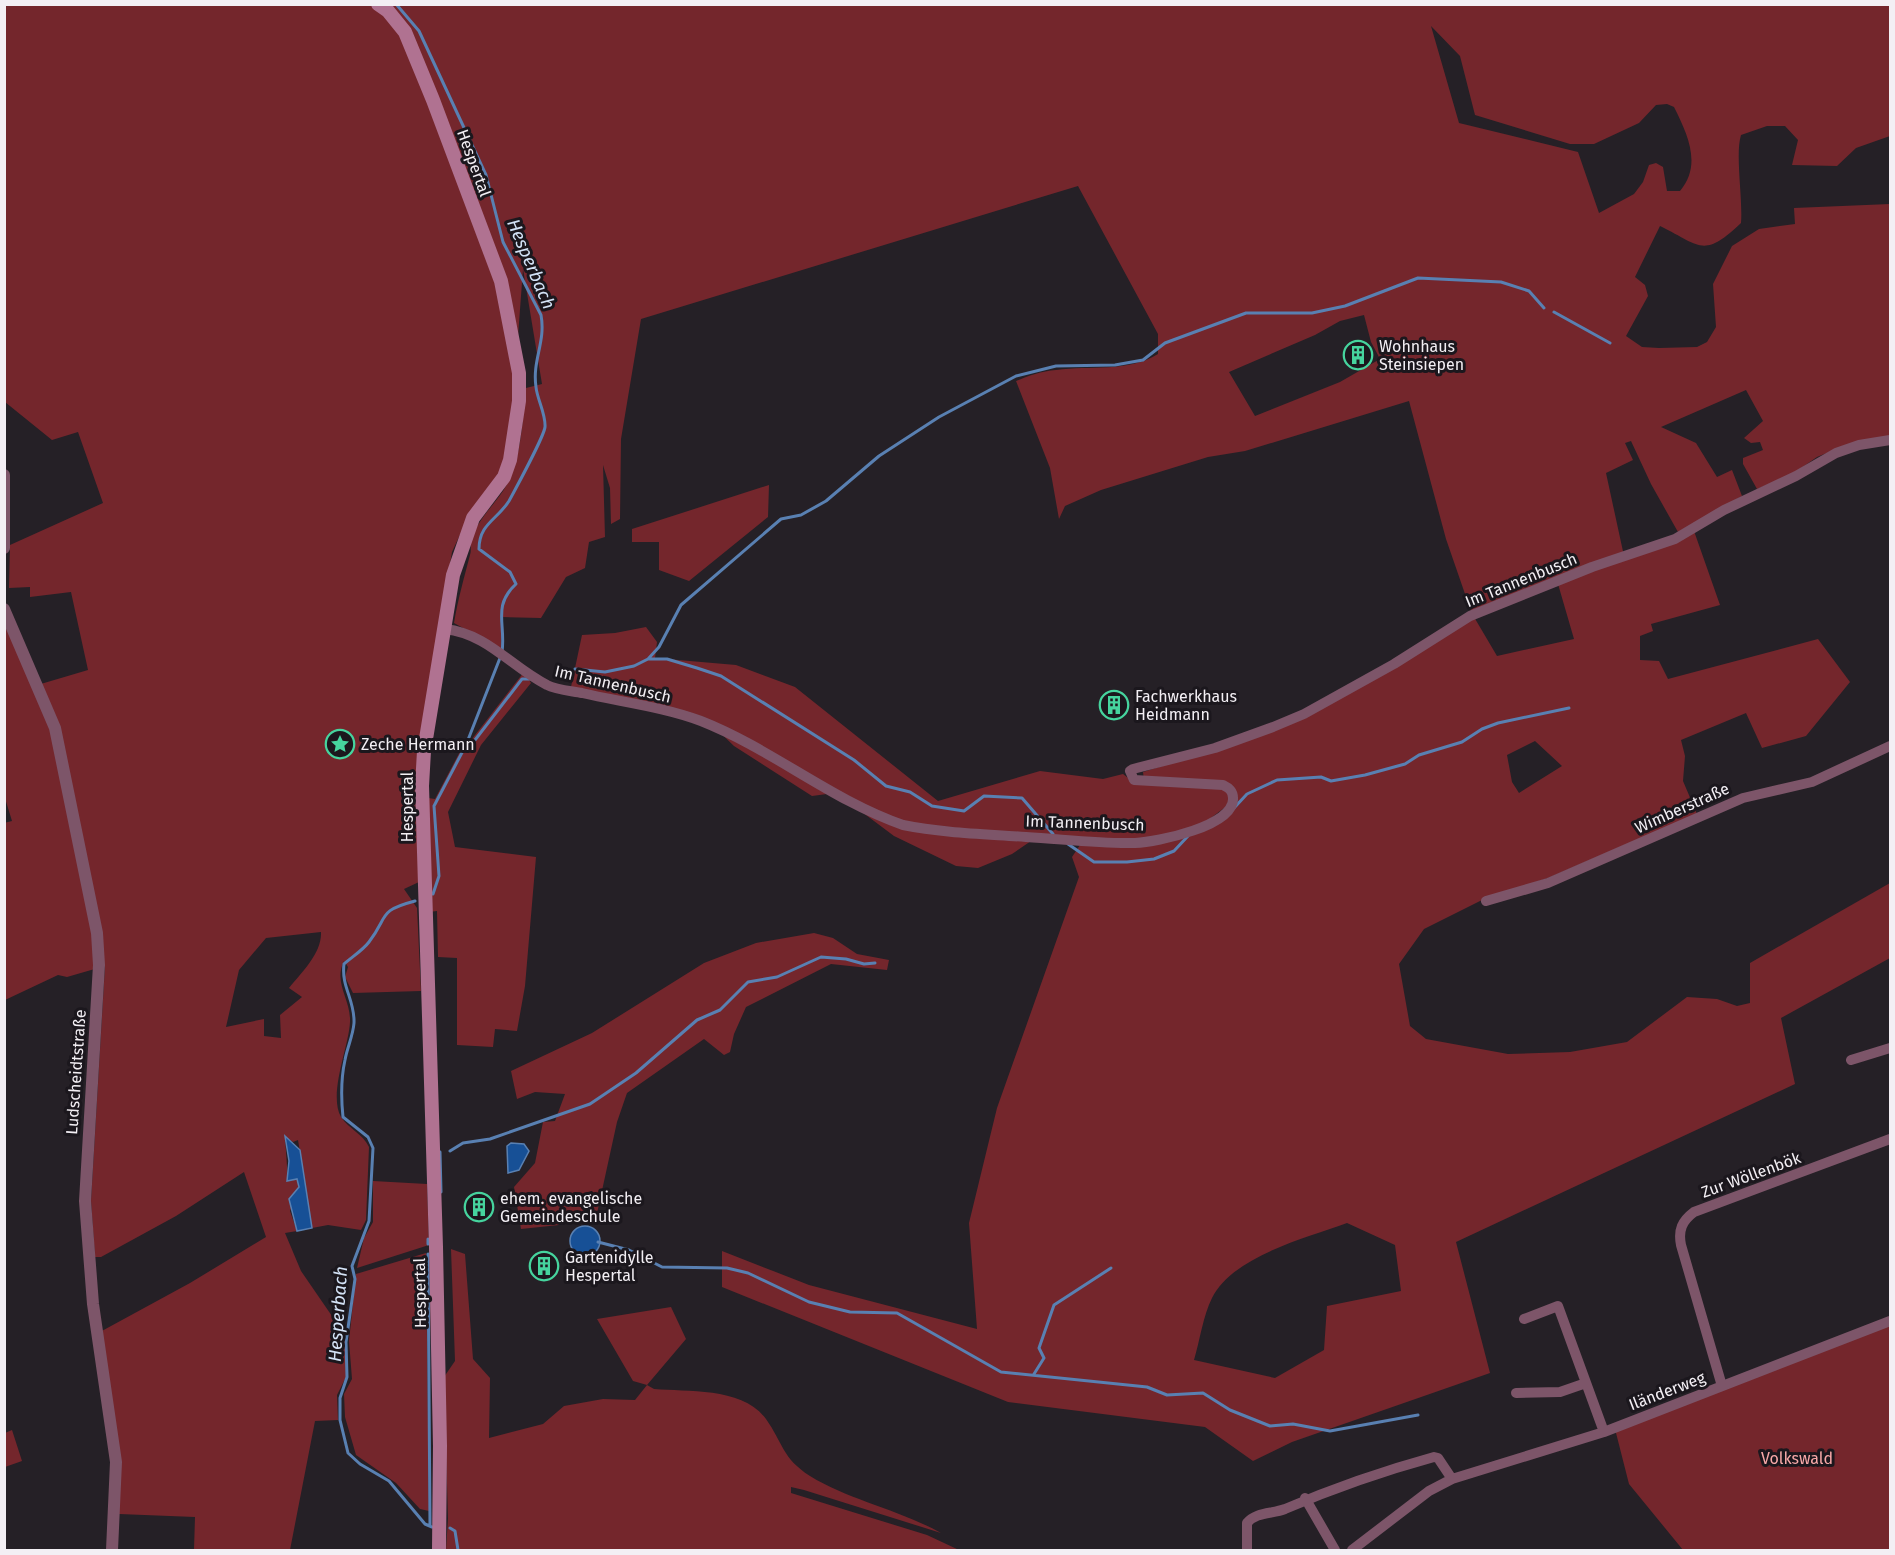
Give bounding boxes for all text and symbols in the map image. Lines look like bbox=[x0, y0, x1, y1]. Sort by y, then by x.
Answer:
street label: Hespertal bbox=[453, 127, 495, 200]
water label: Hesperbach bbox=[502, 216, 560, 312]
place label: Wohnhaus Steinsiepen bbox=[1379, 337, 1464, 374]
building icon: Wohnhaus Steinsiepen bbox=[1342, 339, 1374, 371]
street label: Im Tannenbusch bbox=[1462, 549, 1580, 611]
street label: Im Tannenbusch bbox=[553, 661, 673, 707]
place label: Fachwerkhaus Heidmann bbox=[1135, 687, 1237, 724]
building icon: Fachwerkhaus Heidmann bbox=[1098, 689, 1130, 721]
place icon: Zeche Hermann bbox=[324, 728, 356, 760]
place label: Zeche Hermann bbox=[361, 735, 475, 754]
street label: Hespertal bbox=[398, 772, 417, 842]
street label: Wimberstraße bbox=[1632, 779, 1732, 837]
street label: Im Tannenbusch bbox=[1025, 811, 1145, 835]
street label: Ludscheidtstraße bbox=[62, 1009, 90, 1135]
street label: Zur Wöllenbök bbox=[1699, 1148, 1804, 1202]
place label: ehem. evangelische Gemeindeschule bbox=[500, 1189, 642, 1226]
building icon: ehem. evangelische Gemeindeschule bbox=[463, 1191, 495, 1223]
place label: Gartenidylle Hespertal bbox=[565, 1248, 654, 1285]
building icon: Gartenidylle Hespertal bbox=[528, 1250, 560, 1282]
street label: Hespertal bbox=[410, 1257, 430, 1328]
water label: Hesperbach bbox=[324, 1265, 352, 1363]
street label: Iländerweg bbox=[1626, 1367, 1709, 1414]
park label: Volkswald bbox=[1761, 1449, 1833, 1468]

